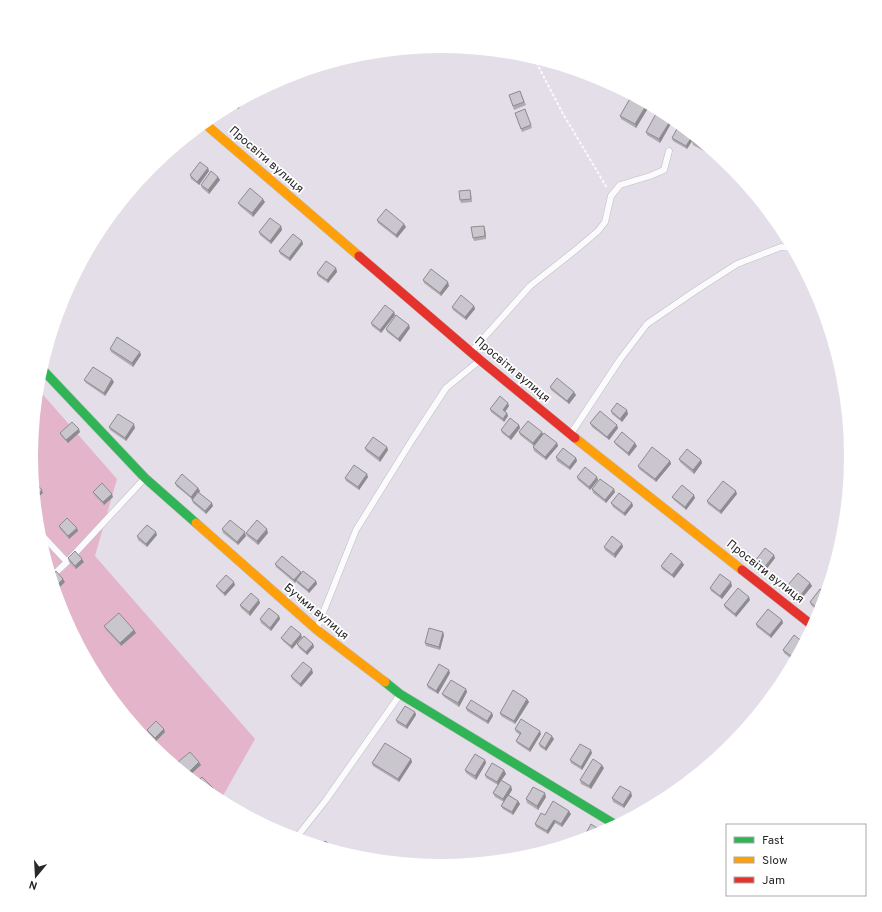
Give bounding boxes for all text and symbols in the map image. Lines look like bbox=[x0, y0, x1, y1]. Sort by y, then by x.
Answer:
street label: Просвіти вулиця bbox=[225, 123, 307, 197]
street label: Просвіти вулиця bbox=[471, 334, 553, 406]
street label: Просвіти вулиця bbox=[723, 537, 807, 607]
street label: Бучми вулиця bbox=[280, 580, 352, 644]
legend bbox=[726, 824, 866, 896]
text: Fast bbox=[762, 833, 784, 849]
text: Slow bbox=[762, 853, 788, 869]
north arrow bbox=[16, 856, 56, 896]
text: Jam bbox=[762, 873, 785, 889]
text: N bbox=[27, 877, 39, 892]

